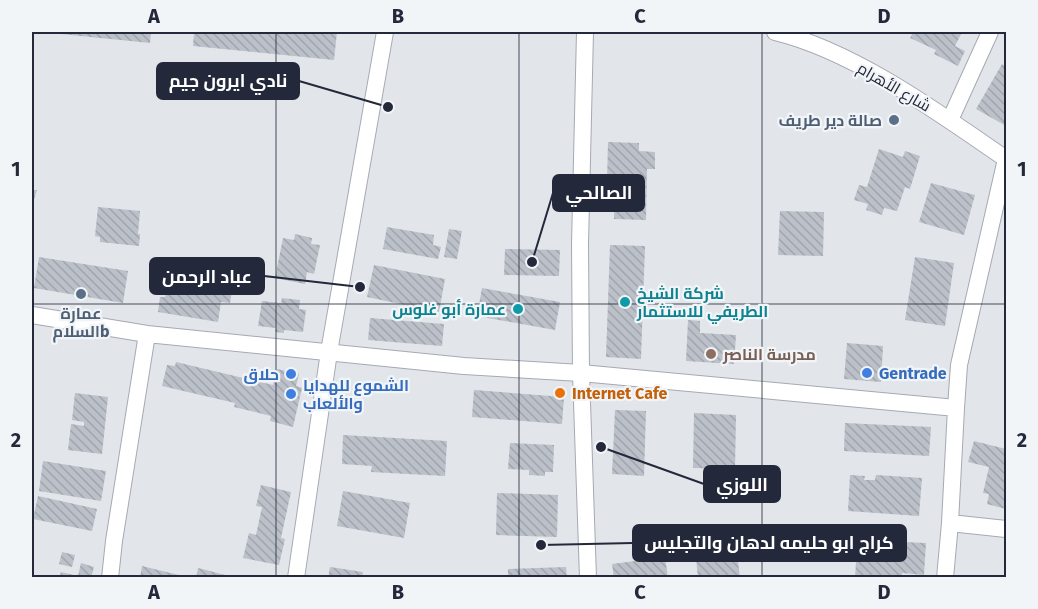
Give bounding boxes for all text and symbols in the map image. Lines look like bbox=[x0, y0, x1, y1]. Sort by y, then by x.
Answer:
text: A bbox=[147, 4, 161, 28]
text: B bbox=[392, 4, 404, 28]
text: C bbox=[634, 4, 646, 28]
text: D bbox=[877, 4, 891, 28]
street label: شارع الأهرام bbox=[853, 58, 934, 117]
callout: نادي ايرون جيم bbox=[157, 63, 299, 99]
text: نادي ايرون جيم bbox=[169, 70, 287, 95]
place label: صالة دير طريف bbox=[778, 111, 882, 130]
marker: صالة دير طريف bbox=[887, 113, 901, 127]
text: 1 bbox=[11, 157, 21, 181]
text: 1 bbox=[1017, 157, 1027, 181]
callout: الصالحي bbox=[553, 175, 644, 211]
text: الصالحي bbox=[565, 182, 633, 208]
callout: عباد الرحمن bbox=[150, 258, 264, 294]
text: عباد الرحمن bbox=[162, 266, 252, 288]
place label: شركة الشيخ الطريفي للاستثمار bbox=[636, 284, 768, 324]
marker: عمارة السلامb bbox=[74, 287, 88, 301]
marker: شركة الشيخ الطريفي للاستثمار bbox=[618, 295, 632, 309]
place label: عمارة أبو غلوس bbox=[392, 299, 506, 319]
marker: عمارة أبو غلوس bbox=[511, 302, 525, 316]
place label: عمارة السلامb bbox=[53, 304, 109, 343]
place label: مدرسة الناصر bbox=[722, 345, 816, 364]
marker: مدرسة الناصر bbox=[704, 347, 718, 361]
place label: Gentrade bbox=[879, 364, 947, 383]
place label: حلاق bbox=[244, 365, 279, 384]
marker: Gentrade bbox=[860, 366, 874, 380]
marker: حلاق bbox=[284, 367, 298, 381]
place label: الشموع للهدايا والألعاب bbox=[303, 376, 409, 413]
place label: Internet Cafe bbox=[572, 384, 667, 403]
marker: Internet Cafe bbox=[553, 386, 567, 400]
marker: الشموع للهدايا والألعاب bbox=[284, 387, 298, 401]
text: 2 bbox=[11, 428, 21, 452]
text: 2 bbox=[1017, 428, 1027, 452]
callout: اللوزي bbox=[704, 466, 780, 502]
text: اللوزي bbox=[716, 474, 768, 499]
callout: كراج ابو حليمه لدهان والتجليس bbox=[633, 525, 906, 561]
text: كراج ابو حليمه لدهان والتجليس bbox=[644, 532, 894, 555]
text: A bbox=[147, 580, 161, 604]
text: B bbox=[392, 580, 404, 604]
text: C bbox=[634, 580, 646, 604]
text: D bbox=[877, 580, 891, 604]

